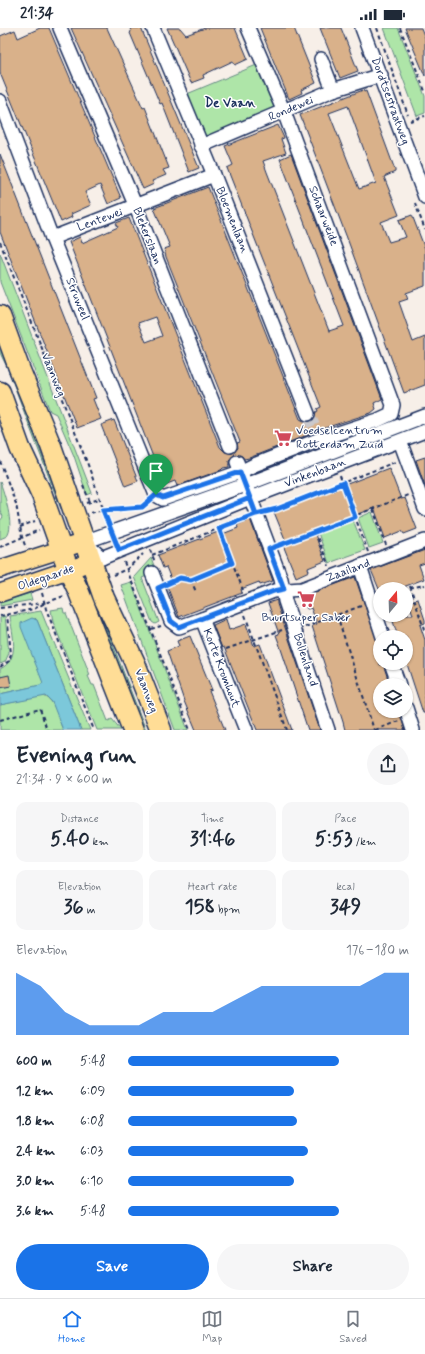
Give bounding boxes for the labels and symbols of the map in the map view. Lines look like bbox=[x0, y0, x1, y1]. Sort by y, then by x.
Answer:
street label: Dordtsestraatweg bbox=[367, 55, 413, 147]
street label: Rondewei bbox=[266, 92, 316, 126]
district label: De Vaan bbox=[205, 95, 256, 112]
street label: Schaarweide bbox=[304, 184, 342, 248]
street label: Bloemenlaan bbox=[211, 185, 253, 256]
street label: Lentewei bbox=[75, 204, 125, 236]
street label: Blekerslaan bbox=[128, 205, 166, 267]
street label: Struweel bbox=[61, 275, 93, 323]
street label: Vaanweg bbox=[37, 351, 69, 399]
place label: Voedselcentrum Rotterdam Zuid bbox=[296, 423, 383, 453]
supermarket icon: Voedselcentrum Rotterdam Zuid bbox=[273, 428, 293, 448]
pin bbox=[139, 454, 173, 495]
street label: Vinkenbaan bbox=[282, 454, 349, 492]
street label: Zaailand bbox=[324, 555, 372, 587]
street label: Oldegaarde bbox=[16, 561, 76, 595]
north arrow bbox=[373, 582, 413, 622]
supermarket icon: Buurtsuper Saber bbox=[296, 589, 316, 609]
place label: Buurtsuper Saber bbox=[261, 610, 351, 626]
street label: Korte Kromhout bbox=[199, 626, 243, 710]
street label: Bollenland bbox=[289, 631, 321, 689]
street label: Vaanweg bbox=[130, 667, 162, 715]

